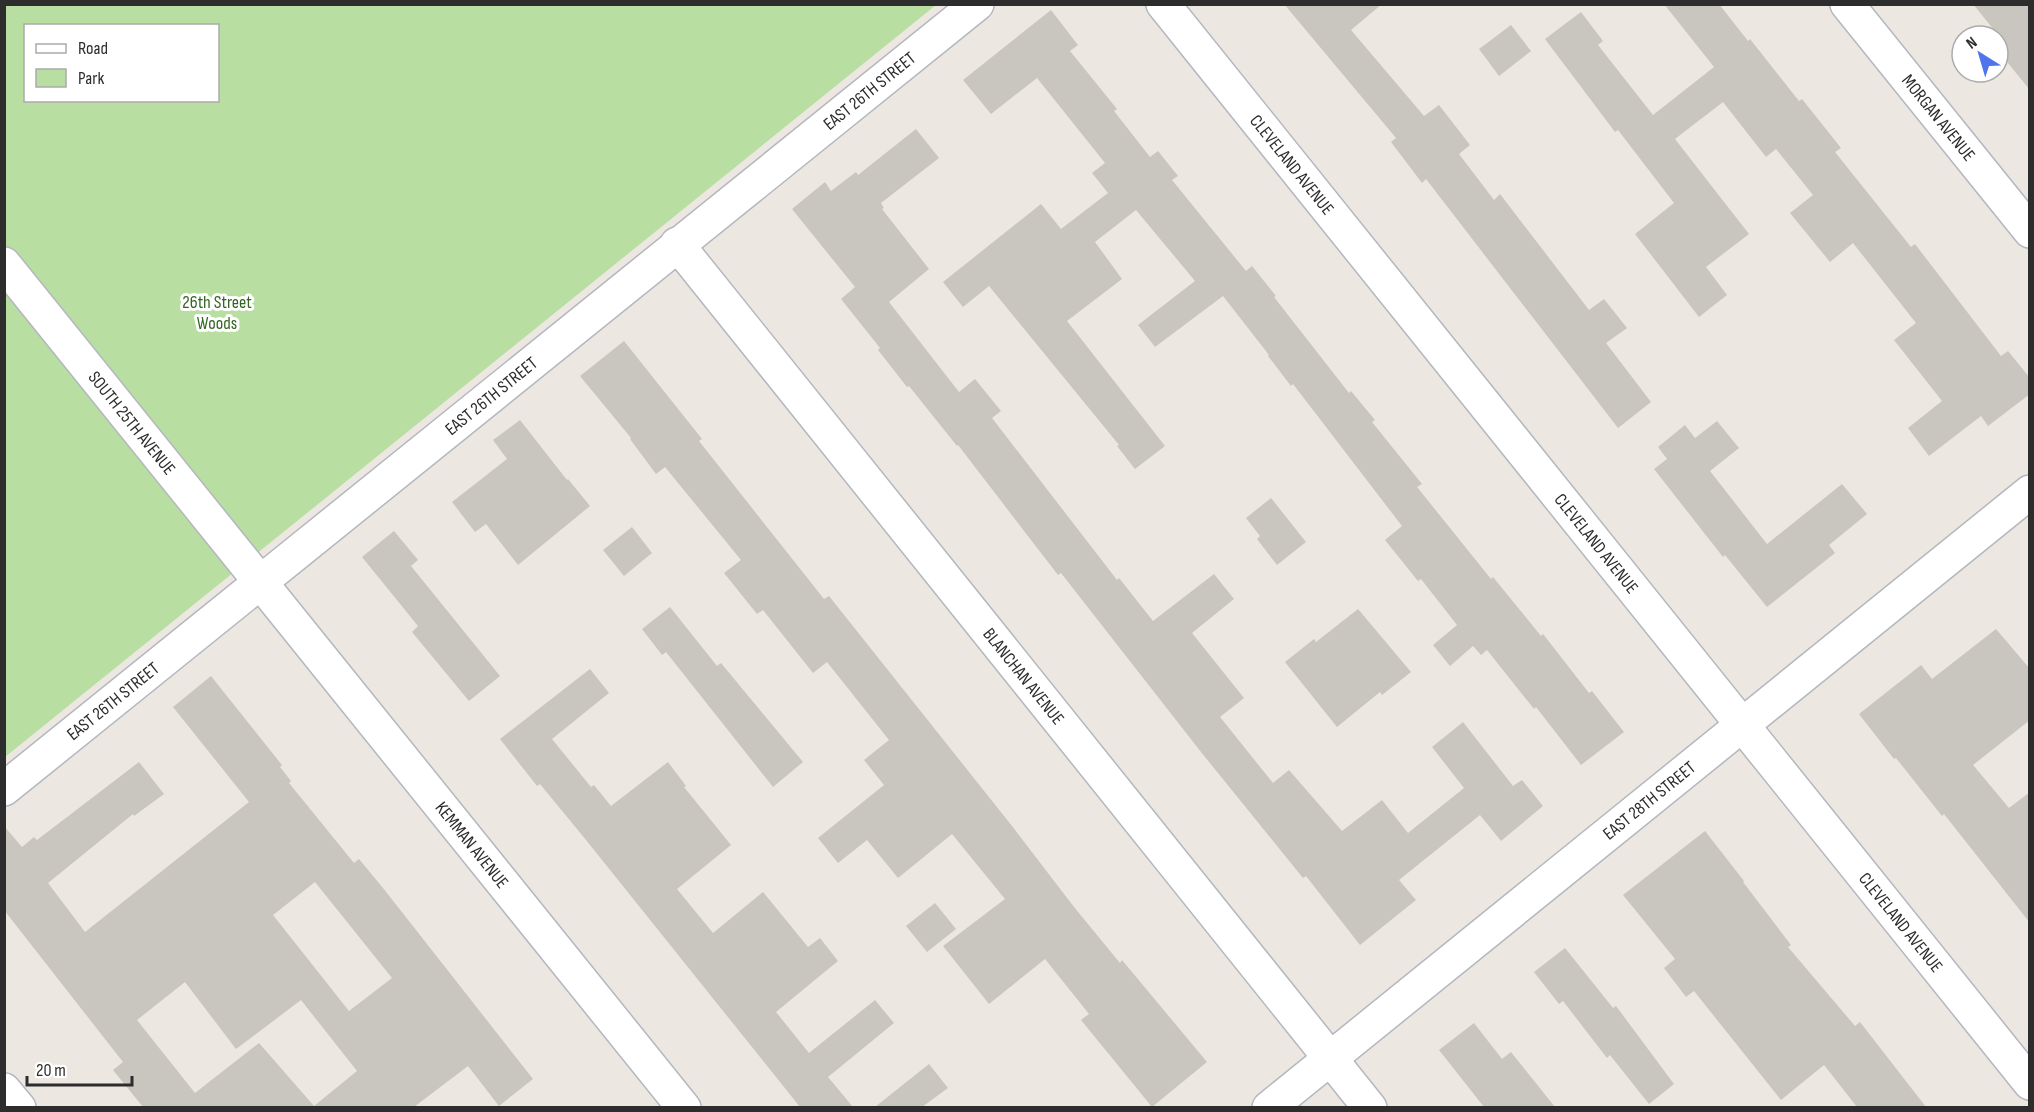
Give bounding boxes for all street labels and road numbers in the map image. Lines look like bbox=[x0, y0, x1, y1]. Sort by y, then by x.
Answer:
street label: EAST 26TH STREET bbox=[819, 47, 920, 134]
street label: MORGAN AVENUE bbox=[1898, 70, 1980, 165]
street label: CLEVELAND AVENUE bbox=[1246, 110, 1338, 219]
street label: EAST 26TH STREET bbox=[441, 352, 542, 439]
street label: SOUTH 25TH AVENUE bbox=[84, 367, 180, 479]
street label: CLEVELAND AVENUE bbox=[1550, 489, 1643, 598]
street label: BLANCHAN AVENUE bbox=[979, 624, 1069, 729]
street label: EAST 26TH STREET bbox=[63, 658, 163, 745]
street label: EAST 28TH STREET bbox=[1599, 757, 1700, 844]
street label: KEMMAN AVENUE bbox=[431, 797, 513, 892]
street label: CLEVELAND AVENUE bbox=[1854, 868, 1947, 976]

